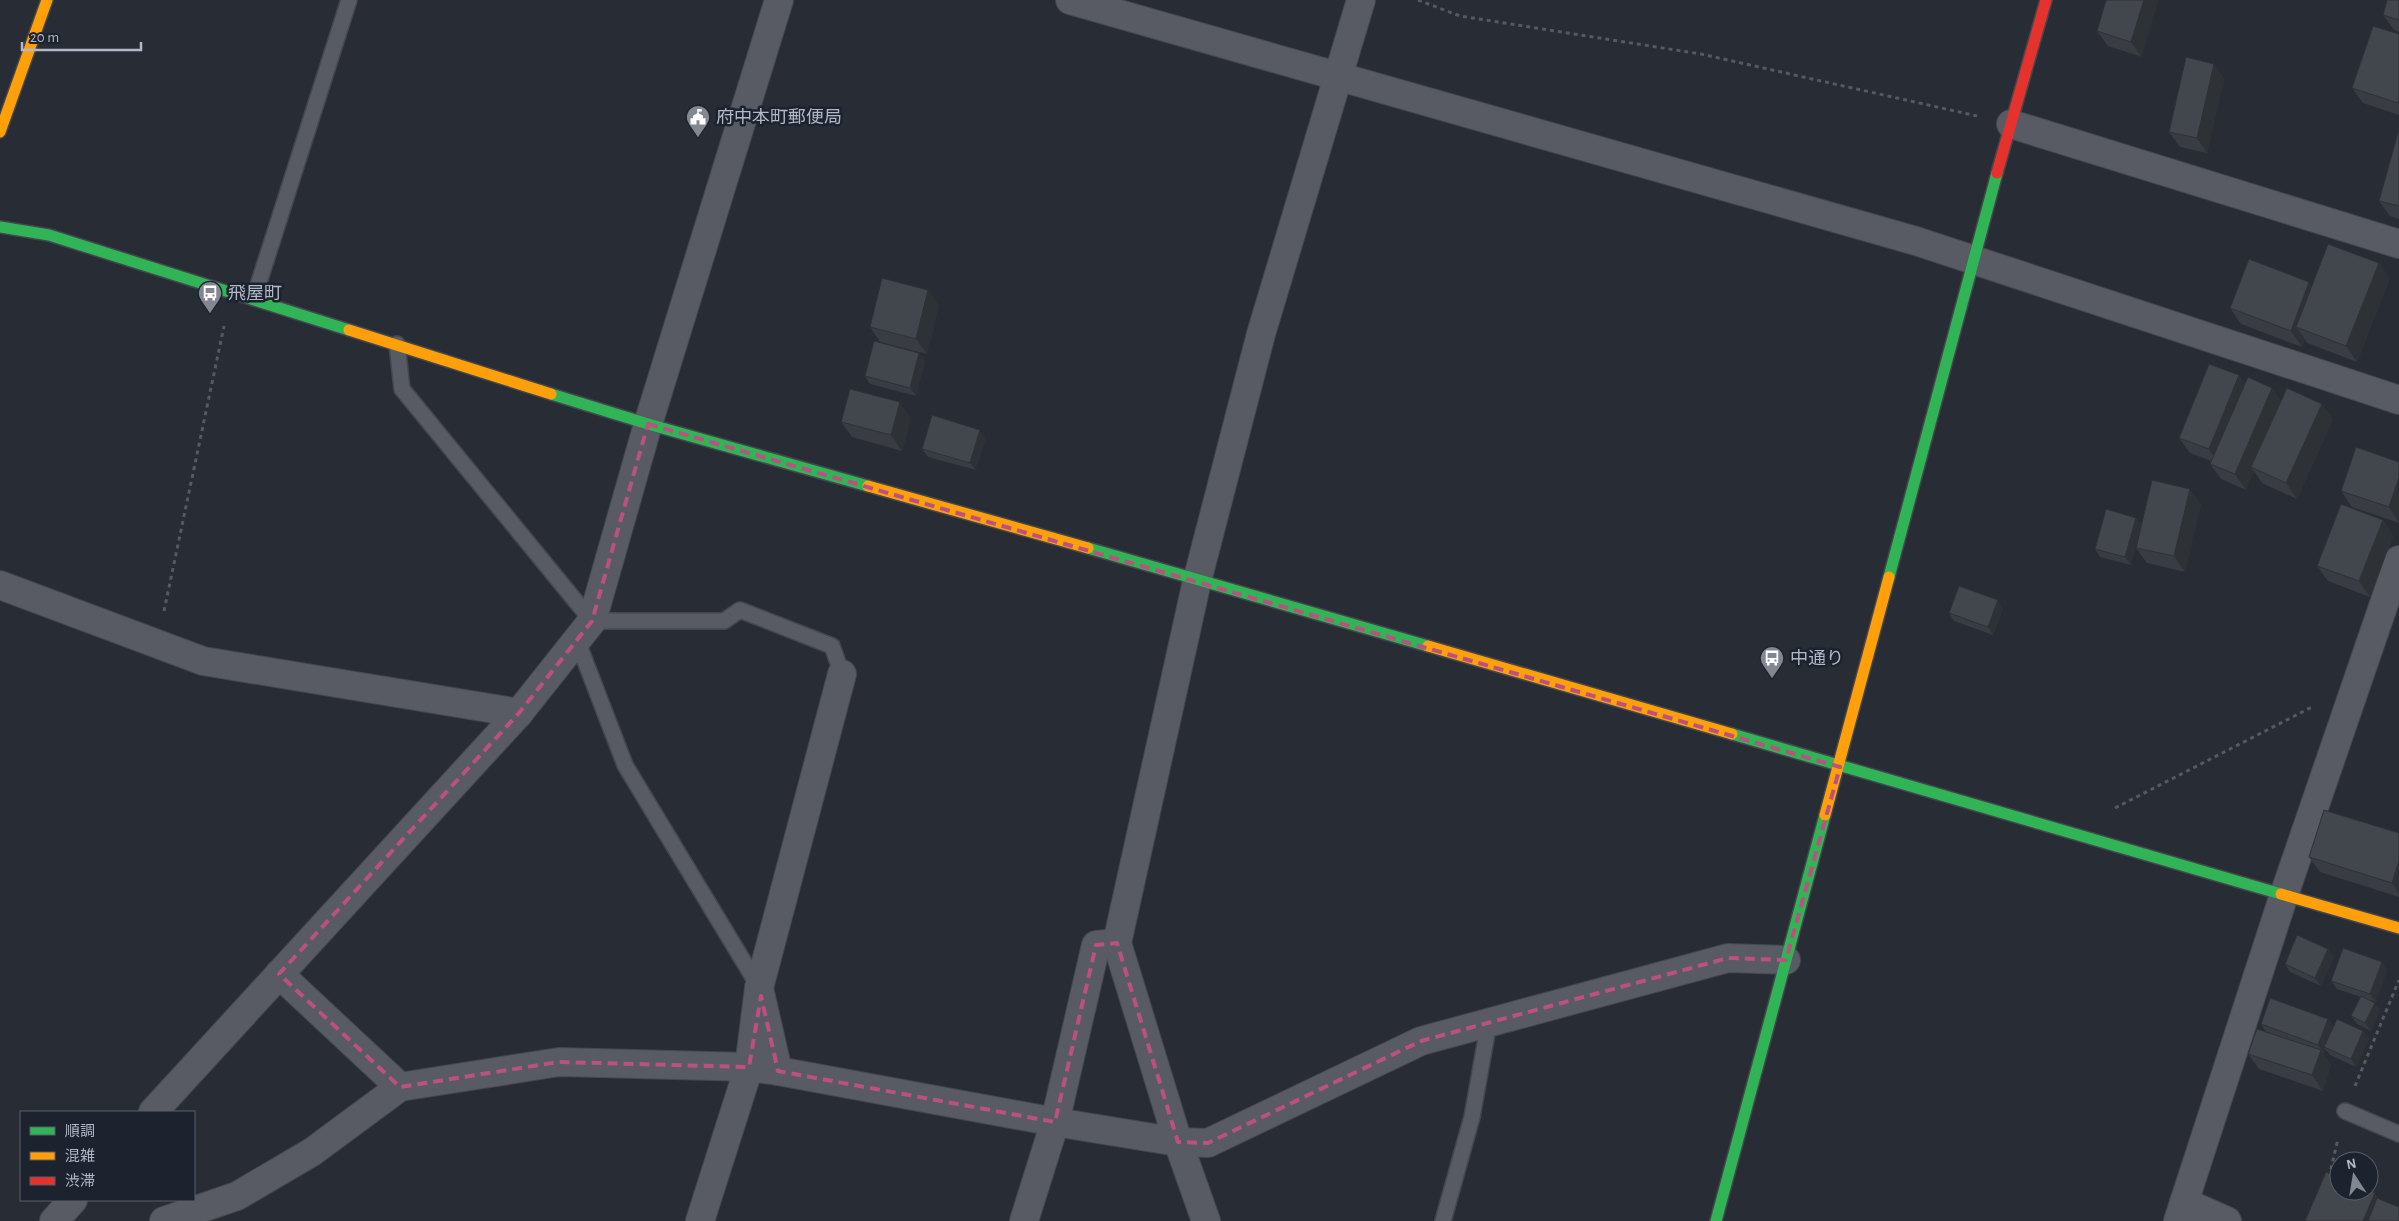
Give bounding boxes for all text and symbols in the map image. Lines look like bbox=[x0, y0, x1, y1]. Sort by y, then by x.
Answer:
scale bar bbox=[22, 20, 141, 52]
text: 20 m bbox=[30, 30, 59, 45]
public building icon: 府中本町郵便局 bbox=[685, 104, 711, 138]
place label: 府中本町郵便局 bbox=[716, 108, 842, 127]
bus stop icon: 飛屋町 bbox=[197, 280, 223, 314]
place label: 飛屋町 bbox=[228, 284, 282, 303]
bus stop icon: 中通り bbox=[1759, 645, 1785, 679]
place label: 中通り bbox=[1790, 649, 1844, 668]
legend bbox=[20, 1111, 195, 1201]
text: 順調 bbox=[65, 1124, 95, 1139]
text: 混雑 bbox=[65, 1148, 95, 1164]
north arrow bbox=[2329, 1151, 2379, 1201]
text: N bbox=[2345, 1156, 2358, 1172]
text: 渋滞 bbox=[65, 1173, 95, 1189]

